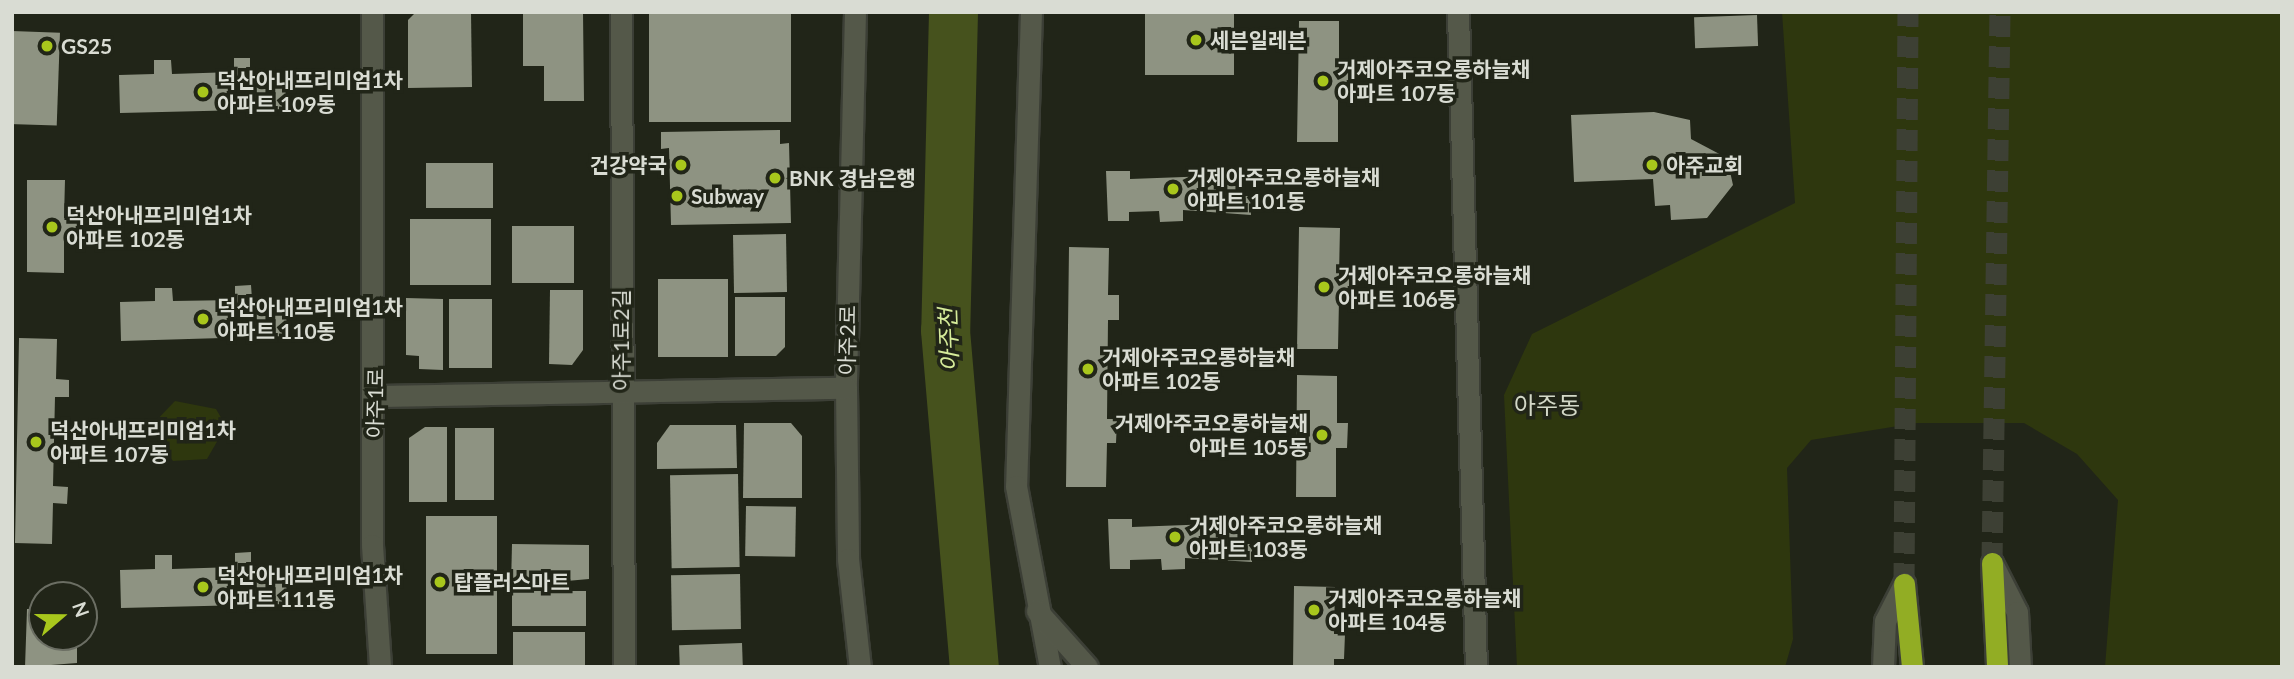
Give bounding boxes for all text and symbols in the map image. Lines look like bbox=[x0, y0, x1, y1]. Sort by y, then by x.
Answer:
place label: 세븐일레븐 bbox=[1210, 27, 1307, 53]
marker: 세븐일레븐 bbox=[1188, 32, 1204, 48]
place label: GS25 bbox=[61, 33, 112, 59]
marker: GS25 bbox=[39, 38, 55, 54]
place label: 거제아주코오롱하늘채 아파트 107동 bbox=[1337, 56, 1530, 106]
place label: 덕산아내프리미엄1차 아파트 109동 bbox=[217, 67, 403, 117]
marker: 거제아주코오롱하늘채 아파트 107동 bbox=[1315, 73, 1331, 89]
marker: 덕산아내프리미엄1차 아파트 109동 bbox=[195, 84, 211, 100]
place label: 건강약국 bbox=[590, 152, 667, 178]
place label: 아주교회 bbox=[1666, 152, 1743, 178]
marker: 건강약국 bbox=[673, 157, 689, 173]
marker: 아주교회 bbox=[1644, 157, 1660, 173]
place label: 거제아주코오롱하늘채 아파트 101동 bbox=[1187, 164, 1380, 214]
place label: BNK 경남은행 bbox=[789, 165, 916, 191]
marker: BNK 경남은행 bbox=[767, 170, 783, 186]
marker: 거제아주코오롱하늘채 아파트 101동 bbox=[1165, 181, 1181, 197]
place label: Subway bbox=[691, 183, 764, 209]
marker: Subway bbox=[669, 188, 685, 204]
place label: 덕산아내프리미엄1차 아파트 102동 bbox=[66, 202, 252, 252]
marker: 덕산아내프리미엄1차 아파트 102동 bbox=[44, 219, 60, 235]
place label: 거제아주코오롱하늘채 아파트 106동 bbox=[1338, 262, 1531, 312]
marker: 거제아주코오롱하늘채 아파트 106동 bbox=[1316, 279, 1332, 295]
street label: 아주1로2길 bbox=[608, 289, 634, 391]
place label: 덕산아내프리미엄1차 아파트 110동 bbox=[217, 294, 403, 344]
street label: 아주2로 bbox=[834, 305, 860, 375]
water label: 아주천 bbox=[933, 308, 963, 372]
marker: 덕산아내프리미엄1차 아파트 110동 bbox=[195, 311, 211, 327]
place label: 거제아주코오롱하늘채 아파트 102동 bbox=[1102, 344, 1295, 394]
marker: 거제아주코오롱하늘채 아파트 102동 bbox=[1080, 361, 1096, 377]
street label: 아주1로 bbox=[362, 368, 388, 438]
district label: 아주동 bbox=[1514, 391, 1580, 419]
place label: 거제아주코오롱하늘채 아파트 105동 bbox=[1115, 410, 1308, 460]
place label: 덕산아내프리미엄1차 아파트 107동 bbox=[50, 417, 236, 467]
marker: 거제아주코오롱하늘채 아파트 105동 bbox=[1314, 427, 1330, 443]
marker: 덕산아내프리미엄1차 아파트 107동 bbox=[28, 434, 44, 450]
place label: 거제아주코오롱하늘채 아파트 103동 bbox=[1189, 512, 1382, 562]
marker: 거제아주코오롱하늘채 아파트 103동 bbox=[1167, 529, 1183, 545]
place label: 덕산아내프리미엄1차 아파트 111동 bbox=[217, 562, 403, 612]
place label: 탑플러스마트 bbox=[454, 569, 570, 595]
marker: 탑플러스마트 bbox=[432, 574, 448, 590]
marker: 덕산아내프리미엄1차 아파트 111동 bbox=[195, 579, 211, 595]
north arrow bbox=[28, 581, 98, 651]
place label: 거제아주코오롱하늘채 아파트 104동 bbox=[1328, 585, 1521, 635]
text: N bbox=[68, 599, 95, 620]
marker: 거제아주코오롱하늘채 아파트 104동 bbox=[1306, 602, 1322, 618]

